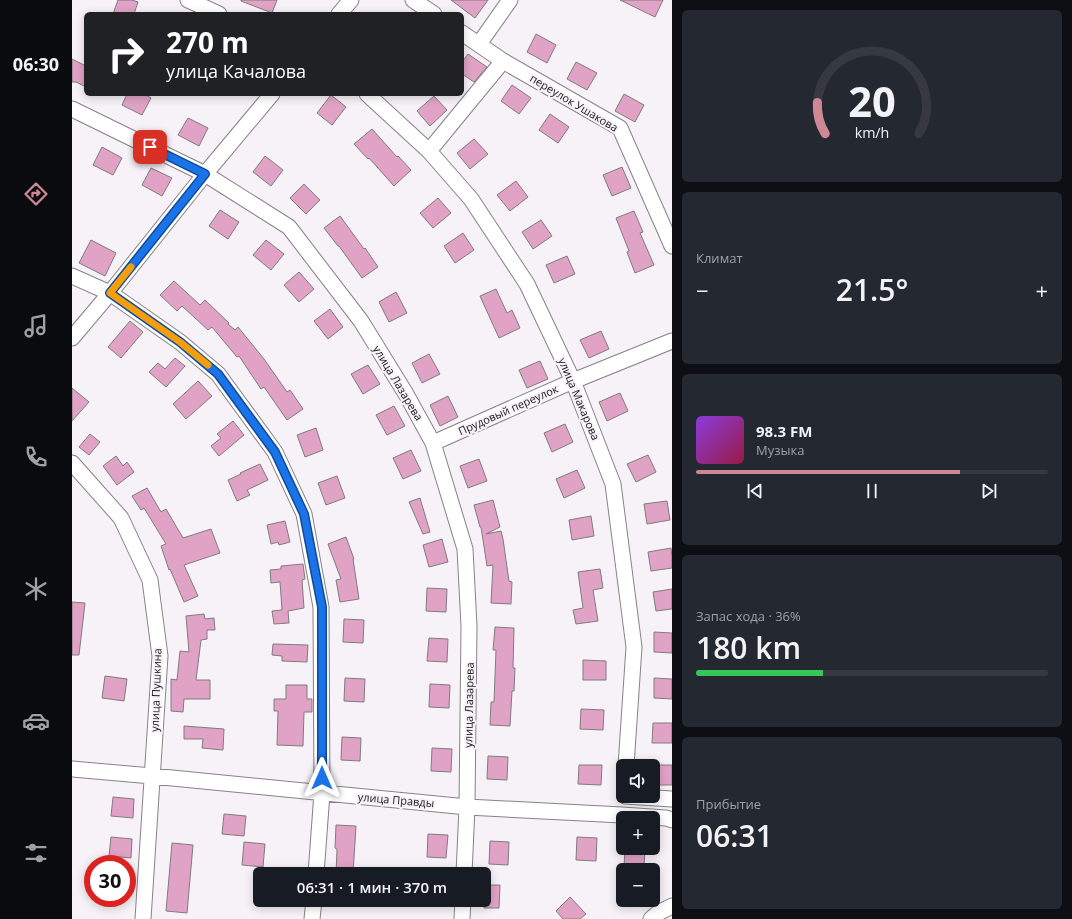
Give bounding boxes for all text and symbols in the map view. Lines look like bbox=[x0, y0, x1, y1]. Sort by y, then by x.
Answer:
text: 270 m bbox=[166, 23, 249, 61]
icon: right bbox=[100, 28, 152, 80]
text: 06:30 bbox=[13, 52, 59, 76]
text: улица Качалова bbox=[166, 59, 306, 83]
street label: переулок Ушакова bbox=[527, 70, 621, 135]
text: 20 bbox=[848, 73, 896, 129]
text: km/h bbox=[855, 122, 889, 141]
pin bbox=[133, 130, 167, 164]
icon: arrive bbox=[139, 136, 161, 158]
icon: directions bbox=[22, 180, 50, 208]
text: Климат bbox=[696, 249, 743, 267]
text: 21.5° bbox=[836, 269, 908, 310]
text: − bbox=[696, 275, 709, 305]
text: + bbox=[1035, 275, 1048, 305]
icon: music bbox=[22, 312, 50, 340]
street label: улица Лазарева bbox=[370, 342, 427, 423]
street label: улица Макарова bbox=[555, 355, 604, 442]
street label: Прудовый переулок bbox=[455, 381, 560, 438]
text: 98.3 FM bbox=[756, 421, 812, 441]
text: Музыка bbox=[756, 441, 804, 459]
icon: phone bbox=[22, 443, 50, 471]
icon: previous bbox=[744, 480, 766, 502]
icon: pause bbox=[861, 480, 883, 502]
icon: next bbox=[978, 480, 1000, 502]
icon: climate bbox=[22, 575, 50, 603]
text: Запас хода · 36% bbox=[696, 607, 801, 625]
text: 180 km bbox=[696, 627, 801, 668]
street label: улица Пушкина bbox=[147, 648, 164, 732]
street label: улица Лазарева bbox=[460, 662, 477, 748]
icon: car bbox=[22, 707, 50, 735]
position arrow bbox=[301, 757, 343, 799]
map controls bbox=[616, 759, 660, 907]
button: sound bbox=[616, 759, 660, 803]
street label: улица Правды bbox=[357, 789, 435, 810]
text: Прибытие bbox=[696, 795, 761, 813]
button: + bbox=[616, 811, 660, 855]
text: 06:31 bbox=[696, 815, 773, 856]
icon: filters bbox=[22, 839, 50, 867]
speed limit sign: 30 bbox=[84, 855, 136, 907]
button: − bbox=[616, 863, 660, 907]
text: 06:31 · 1 мин · 370 m bbox=[297, 877, 447, 897]

